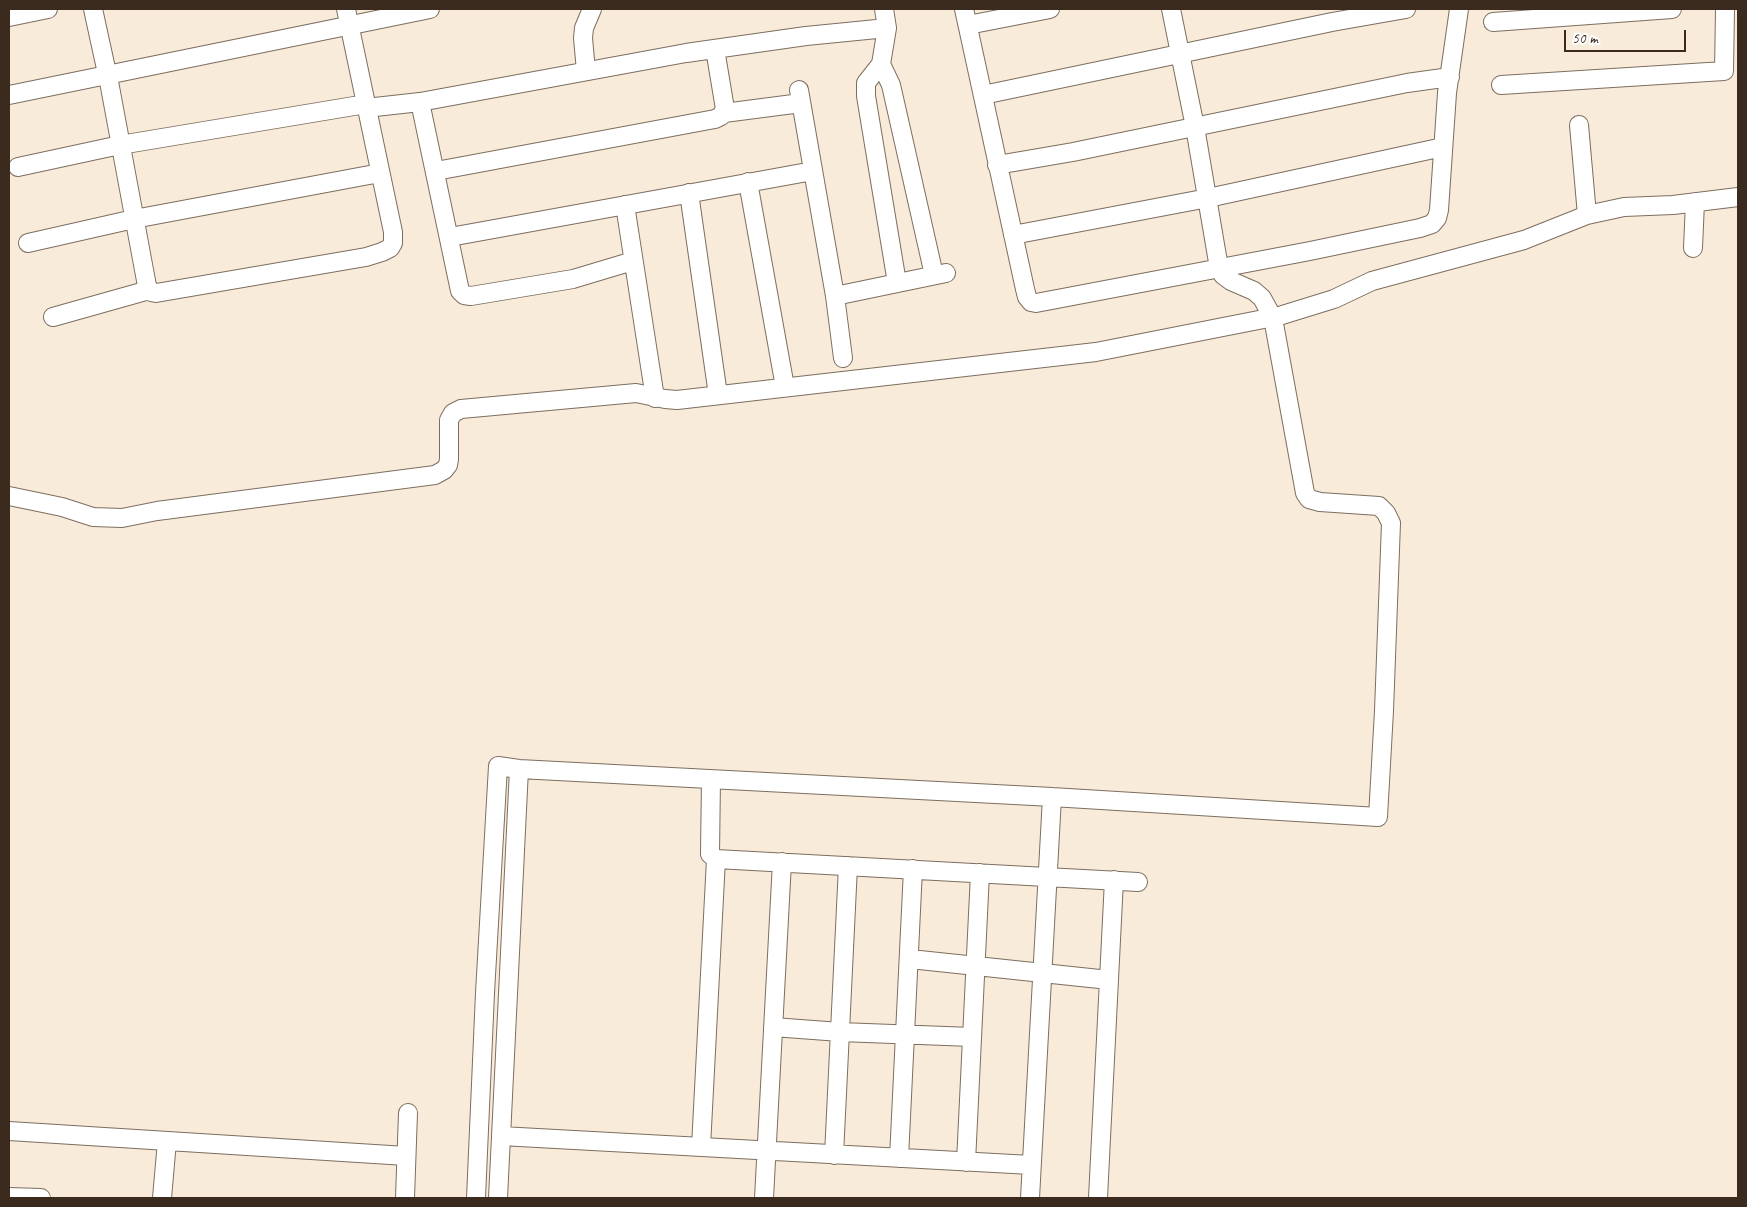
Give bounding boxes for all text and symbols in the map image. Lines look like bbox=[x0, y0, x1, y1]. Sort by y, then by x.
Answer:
scale bar bbox=[1567, 20, 1690, 52]
text: 50 m bbox=[1572, 29, 1598, 48]

